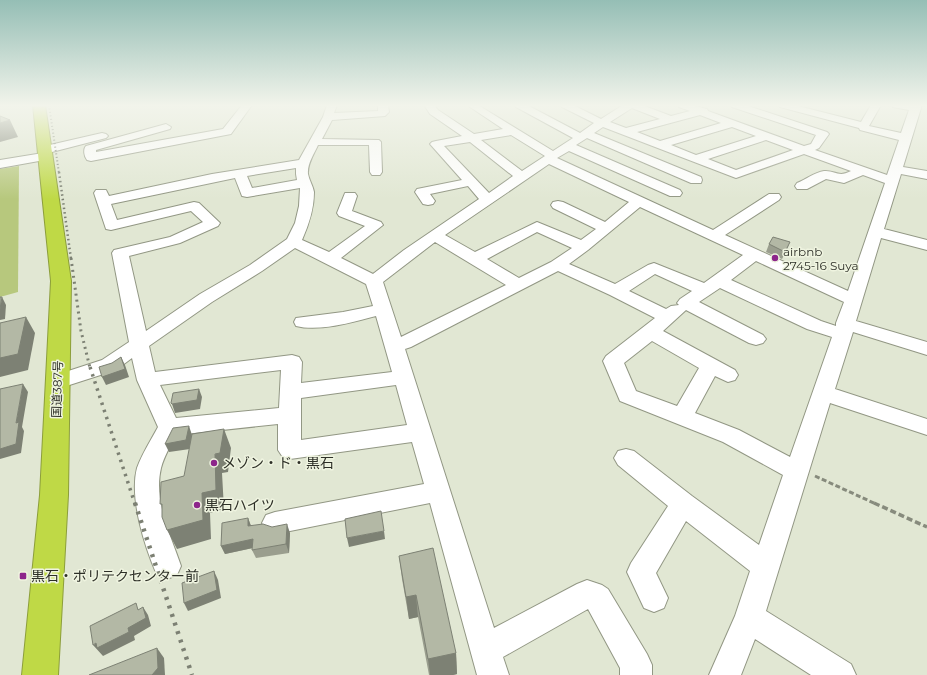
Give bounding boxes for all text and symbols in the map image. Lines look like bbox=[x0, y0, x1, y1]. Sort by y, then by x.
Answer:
place label: airbnb 2745-16 Suya bbox=[783, 244, 859, 273]
marker: airbnb 2745-16 Suya bbox=[770, 253, 780, 263]
street label: 国道387号 bbox=[49, 360, 65, 418]
place label: メゾン・ド・黒石 bbox=[222, 454, 334, 472]
marker: メゾン・ド・黒石 bbox=[209, 458, 219, 468]
place label: 黒石ハイツ bbox=[205, 496, 275, 514]
marker: 黒石ハイツ bbox=[192, 500, 202, 510]
place label: 黒石・ポリテクセンター前 bbox=[31, 567, 199, 585]
marker: 黒石・ポリテクセンター前 bbox=[18, 571, 28, 581]

